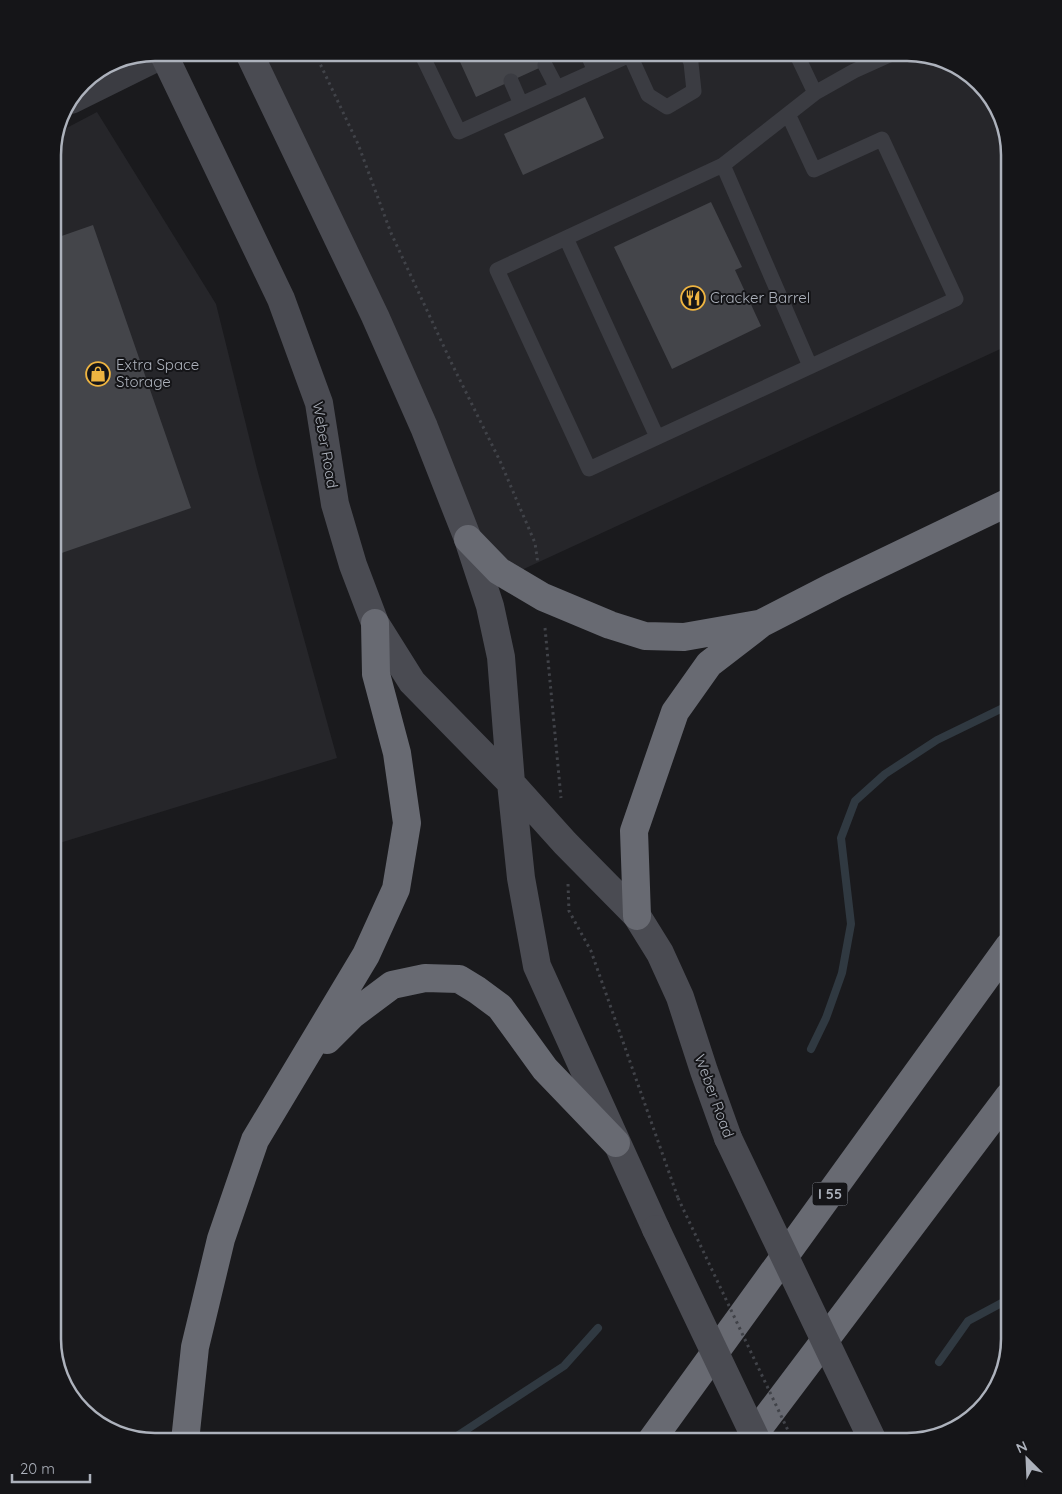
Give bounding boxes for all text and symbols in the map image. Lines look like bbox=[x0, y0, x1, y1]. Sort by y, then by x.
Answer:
restaurant icon: Cracker Barrel bbox=[680, 285, 706, 311]
place label: Cracker Barrel bbox=[710, 288, 810, 307]
place label: Extra Space Storage bbox=[116, 355, 199, 391]
shop icon: Extra Space Storage bbox=[85, 361, 111, 387]
street label: Weber Road bbox=[309, 400, 342, 490]
street label: Weber Road bbox=[691, 1052, 738, 1140]
road number: I 55 bbox=[812, 1182, 848, 1206]
north arrow bbox=[1002, 1434, 1052, 1484]
text: N bbox=[1013, 1437, 1030, 1457]
scale bar bbox=[12, 1452, 90, 1484]
text: 20 m bbox=[20, 1459, 55, 1478]

